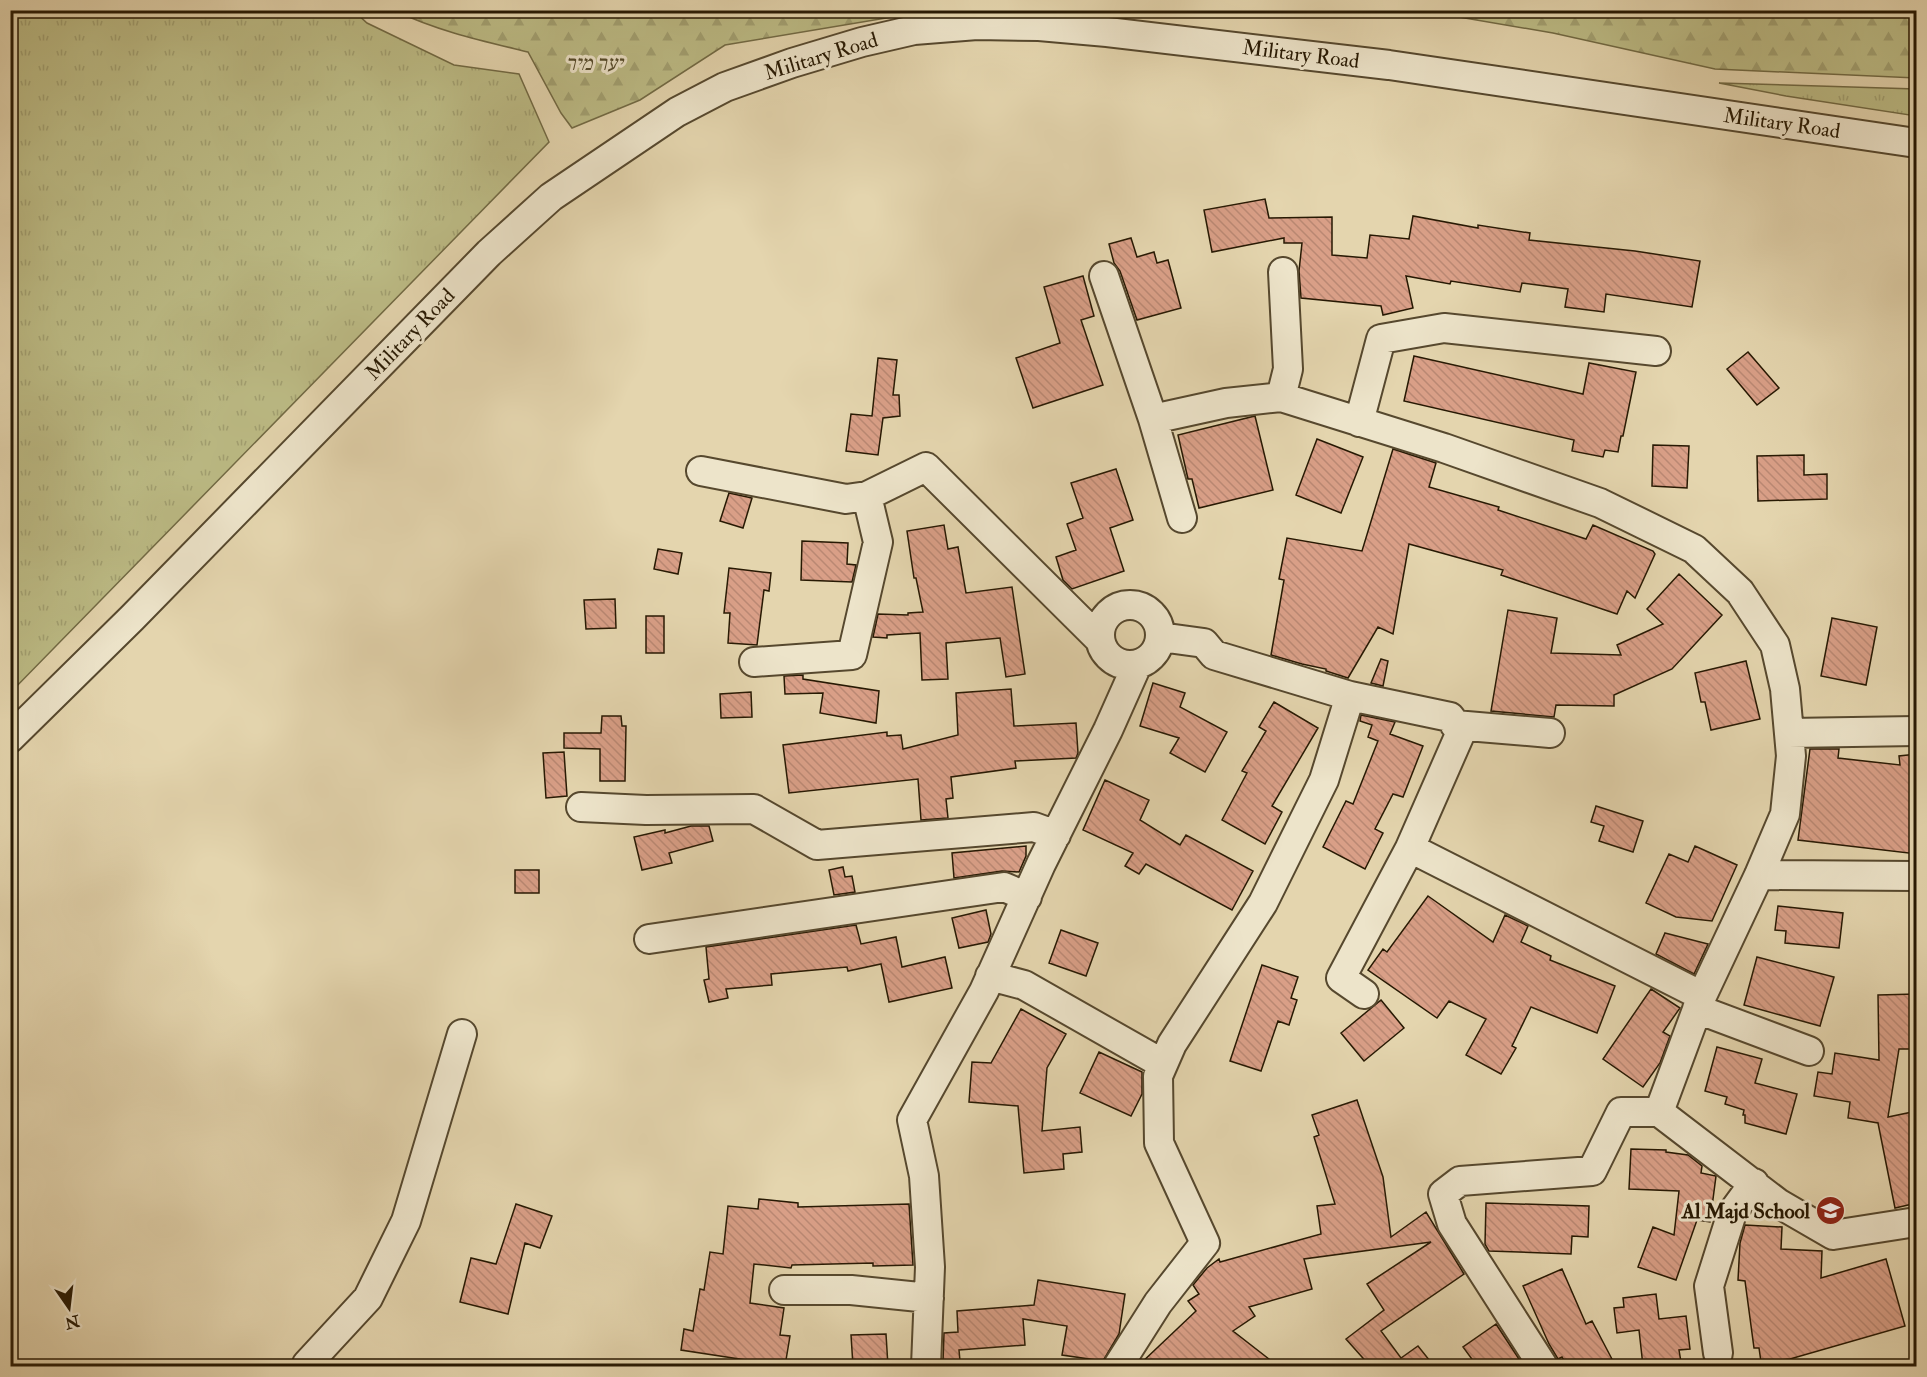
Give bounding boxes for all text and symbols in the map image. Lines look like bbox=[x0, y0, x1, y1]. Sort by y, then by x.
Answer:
street label: Military Road bbox=[761, 26, 882, 87]
street label: Military Road bbox=[1241, 34, 1362, 75]
park label: יער מיר bbox=[566, 50, 625, 77]
street label: Military Road bbox=[1722, 102, 1843, 145]
street label: Military Road bbox=[360, 282, 461, 386]
school or university icon: Al Majd School bbox=[1815, 1195, 1847, 1227]
place label: Al Majd School bbox=[1681, 1198, 1811, 1225]
north arrow bbox=[39, 1278, 99, 1338]
text: N bbox=[62, 1310, 83, 1333]

